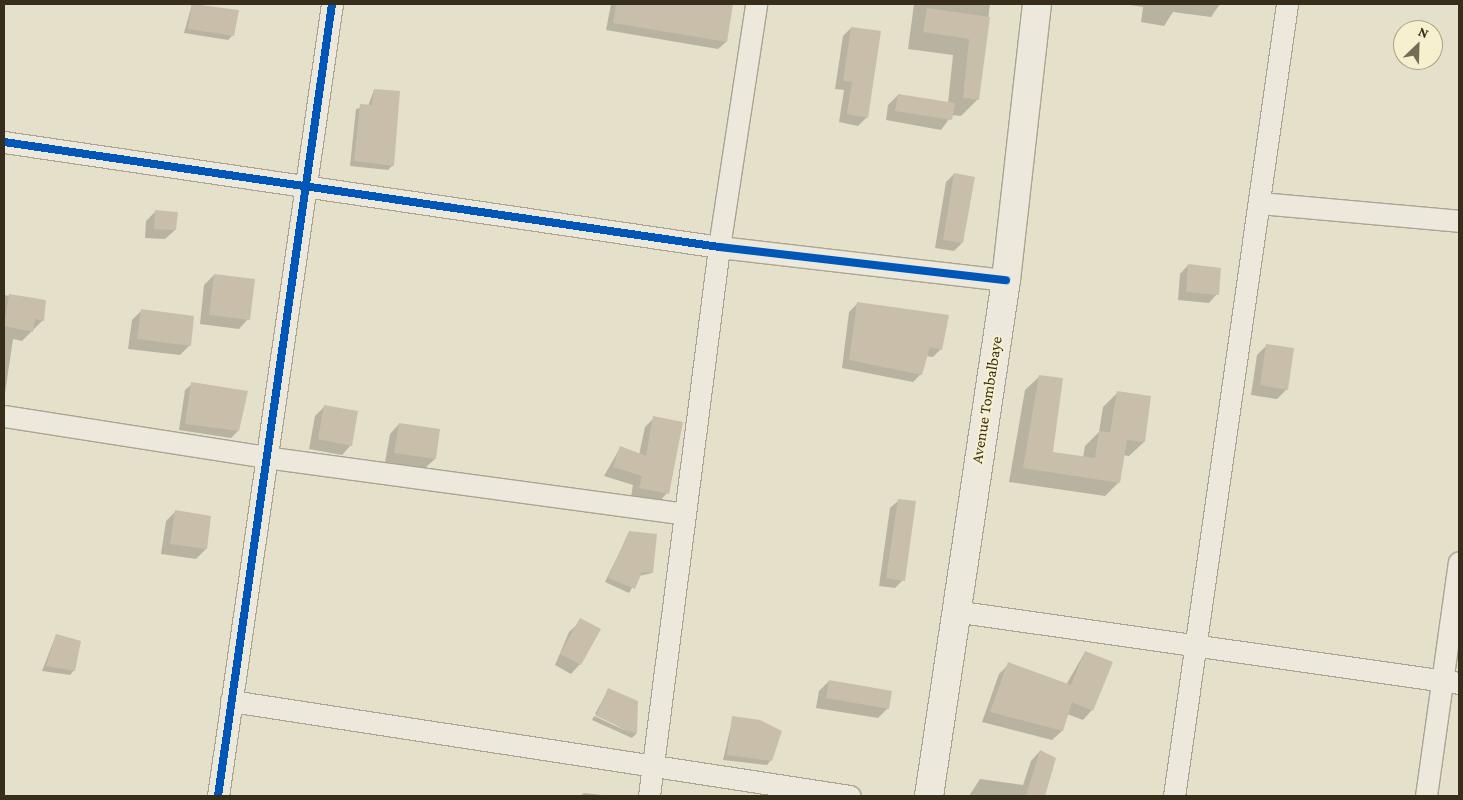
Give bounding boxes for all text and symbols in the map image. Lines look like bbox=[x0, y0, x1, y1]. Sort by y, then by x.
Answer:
north arrow bbox=[1393, 20, 1443, 70]
text: N bbox=[1416, 23, 1431, 41]
street label: Avenue Tombalbaye bbox=[967, 335, 1007, 465]

